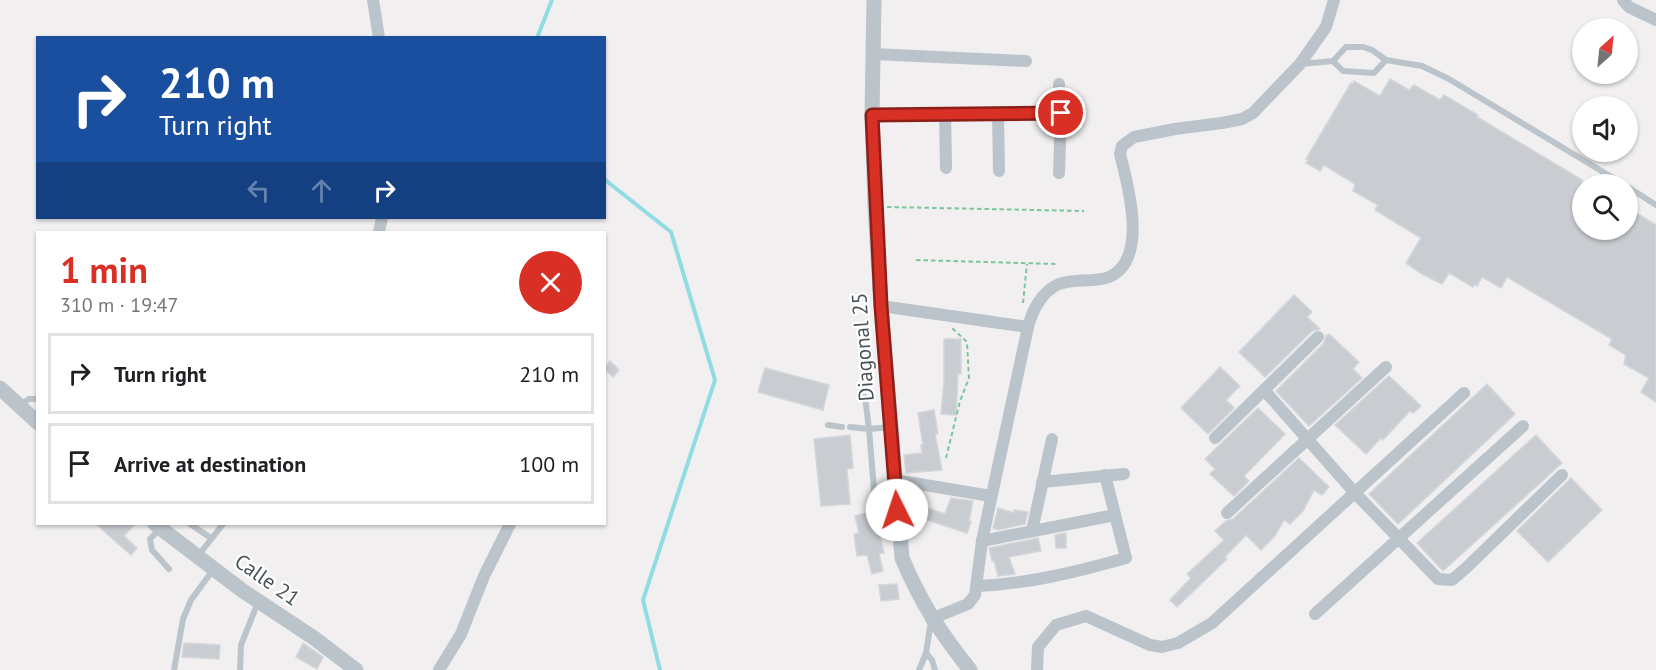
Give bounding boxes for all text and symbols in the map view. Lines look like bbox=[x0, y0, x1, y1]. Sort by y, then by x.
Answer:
north arrow bbox=[1572, 18, 1638, 84]
map controls bbox=[1572, 18, 1638, 240]
text: 210 m bbox=[159, 55, 275, 110]
icon: right bbox=[60, 60, 138, 138]
pin bbox=[1035, 87, 1086, 138]
icon: arrive bbox=[1044, 96, 1077, 129]
button: sound bbox=[1572, 96, 1638, 162]
text: Turn right bbox=[159, 108, 272, 142]
icon: left bbox=[242, 174, 275, 207]
icon: ahead bbox=[305, 174, 338, 207]
icon: right bbox=[368, 174, 401, 207]
button: search bbox=[1572, 174, 1638, 240]
text: 1 min bbox=[60, 246, 148, 293]
button: close bbox=[519, 251, 582, 314]
text: 310 m · 19:47 bbox=[60, 292, 178, 318]
street label: Diagonal 25 bbox=[845, 292, 880, 402]
icon: right bbox=[63, 357, 96, 390]
text: Turn right bbox=[114, 360, 206, 388]
text: 210 m bbox=[519, 360, 579, 388]
icon: arrive bbox=[63, 447, 96, 480]
text: Arrive at destination bbox=[114, 450, 306, 478]
text: 100 m bbox=[519, 450, 579, 478]
position arrow bbox=[865, 478, 929, 542]
street label: Calle 21 bbox=[229, 547, 305, 612]

